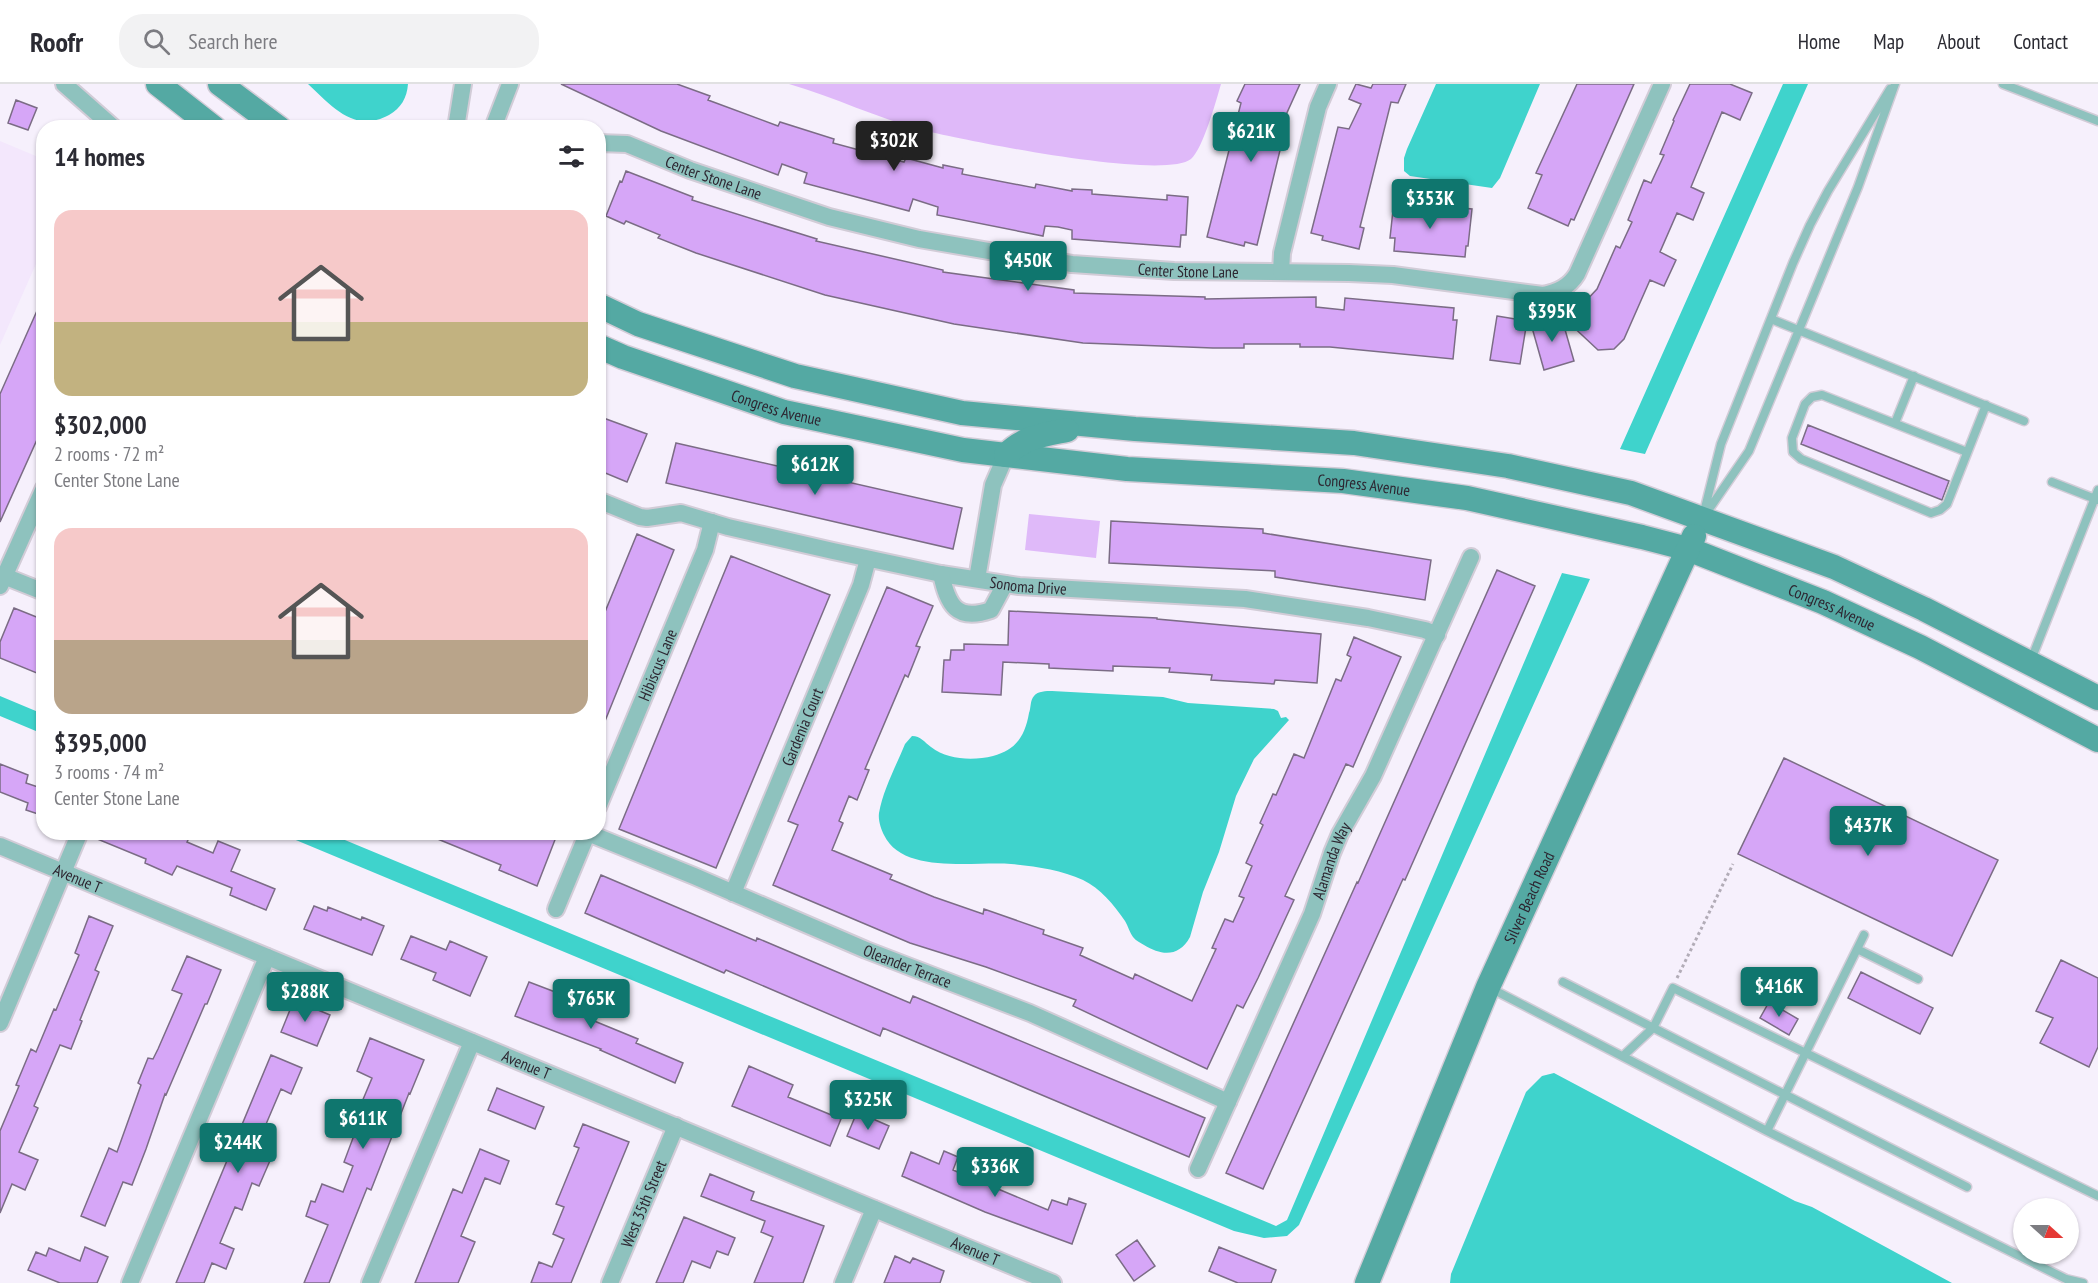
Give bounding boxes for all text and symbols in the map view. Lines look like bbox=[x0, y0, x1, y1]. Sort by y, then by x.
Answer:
search box bbox=[119, 14, 539, 68]
text: Roofr bbox=[30, 23, 83, 60]
icon: search bbox=[140, 25, 173, 58]
text: Search here bbox=[188, 27, 278, 55]
text: Home bbox=[1798, 28, 1840, 55]
text: Map bbox=[1873, 28, 1904, 55]
text: About bbox=[1937, 28, 1980, 55]
text: Contact bbox=[2013, 28, 2068, 55]
pin: $621K bbox=[1209, 112, 1293, 163]
text: $621K bbox=[1227, 118, 1275, 144]
pin: $302K bbox=[852, 121, 936, 172]
text: $302K bbox=[870, 127, 918, 153]
text: 14 homes bbox=[54, 140, 145, 173]
icon: filters bbox=[555, 140, 588, 173]
street label: Center Stone Lane bbox=[663, 151, 764, 204]
pin: $353K bbox=[1388, 179, 1472, 230]
text: $353K bbox=[1406, 185, 1454, 211]
pin: $450K bbox=[986, 241, 1070, 292]
text: $450K bbox=[1004, 247, 1052, 273]
icon: home bbox=[267, 249, 375, 357]
street label: Center Stone Lane bbox=[1137, 259, 1239, 282]
pin: $395K bbox=[1510, 292, 1594, 343]
text: $395K bbox=[1528, 298, 1576, 324]
street label: Congress Avenue bbox=[729, 385, 823, 430]
text: $302,000 bbox=[54, 408, 147, 441]
text: 2 rooms · 72 m² bbox=[54, 441, 164, 467]
pin: $612K bbox=[773, 445, 857, 496]
text: $612K bbox=[791, 451, 839, 477]
text: Center Stone Lane bbox=[54, 467, 180, 493]
street label: Congress Avenue bbox=[1317, 470, 1411, 500]
icon: home bbox=[267, 567, 375, 675]
street label: Sonoma Drive bbox=[988, 572, 1067, 599]
street label: Congress Avenue bbox=[1785, 579, 1879, 635]
street label: Hibiscus Lane bbox=[633, 626, 681, 704]
street label: Gardenia Court bbox=[777, 684, 827, 769]
text: $395,000 bbox=[54, 726, 147, 759]
text: 3 rooms · 74 m² bbox=[54, 759, 164, 785]
text: Center Stone Lane bbox=[54, 785, 180, 811]
pin: $437K bbox=[1826, 806, 1910, 857]
text: $437K bbox=[1844, 812, 1892, 838]
street label: Alamanda Way bbox=[1308, 818, 1355, 902]
street label: Silver Beach Road bbox=[1499, 849, 1558, 947]
street label: Avenue T bbox=[50, 859, 105, 897]
street label: Oleander Terrace bbox=[860, 940, 954, 992]
pin: $416K bbox=[1737, 967, 1821, 1018]
pin: $288K bbox=[263, 972, 347, 1023]
text: $416K bbox=[1755, 973, 1803, 999]
text: $288K bbox=[281, 978, 329, 1004]
pin: $765K bbox=[549, 979, 633, 1030]
text: $765K bbox=[567, 985, 615, 1011]
street label: Avenue T bbox=[499, 1046, 554, 1083]
pin: $325K bbox=[826, 1080, 910, 1131]
text: $325K bbox=[844, 1086, 892, 1112]
pin: $611K bbox=[321, 1099, 405, 1150]
text: $611K bbox=[339, 1105, 387, 1131]
pin: $244K bbox=[196, 1123, 280, 1174]
text: $244K bbox=[214, 1129, 262, 1155]
pin: $336K bbox=[953, 1147, 1037, 1198]
text: $336K bbox=[971, 1153, 1019, 1179]
street label: West 35th Street bbox=[616, 1157, 671, 1250]
north arrow bbox=[2013, 1198, 2079, 1264]
map controls bbox=[2013, 1198, 2079, 1264]
street label: Avenue T bbox=[948, 1232, 1003, 1270]

